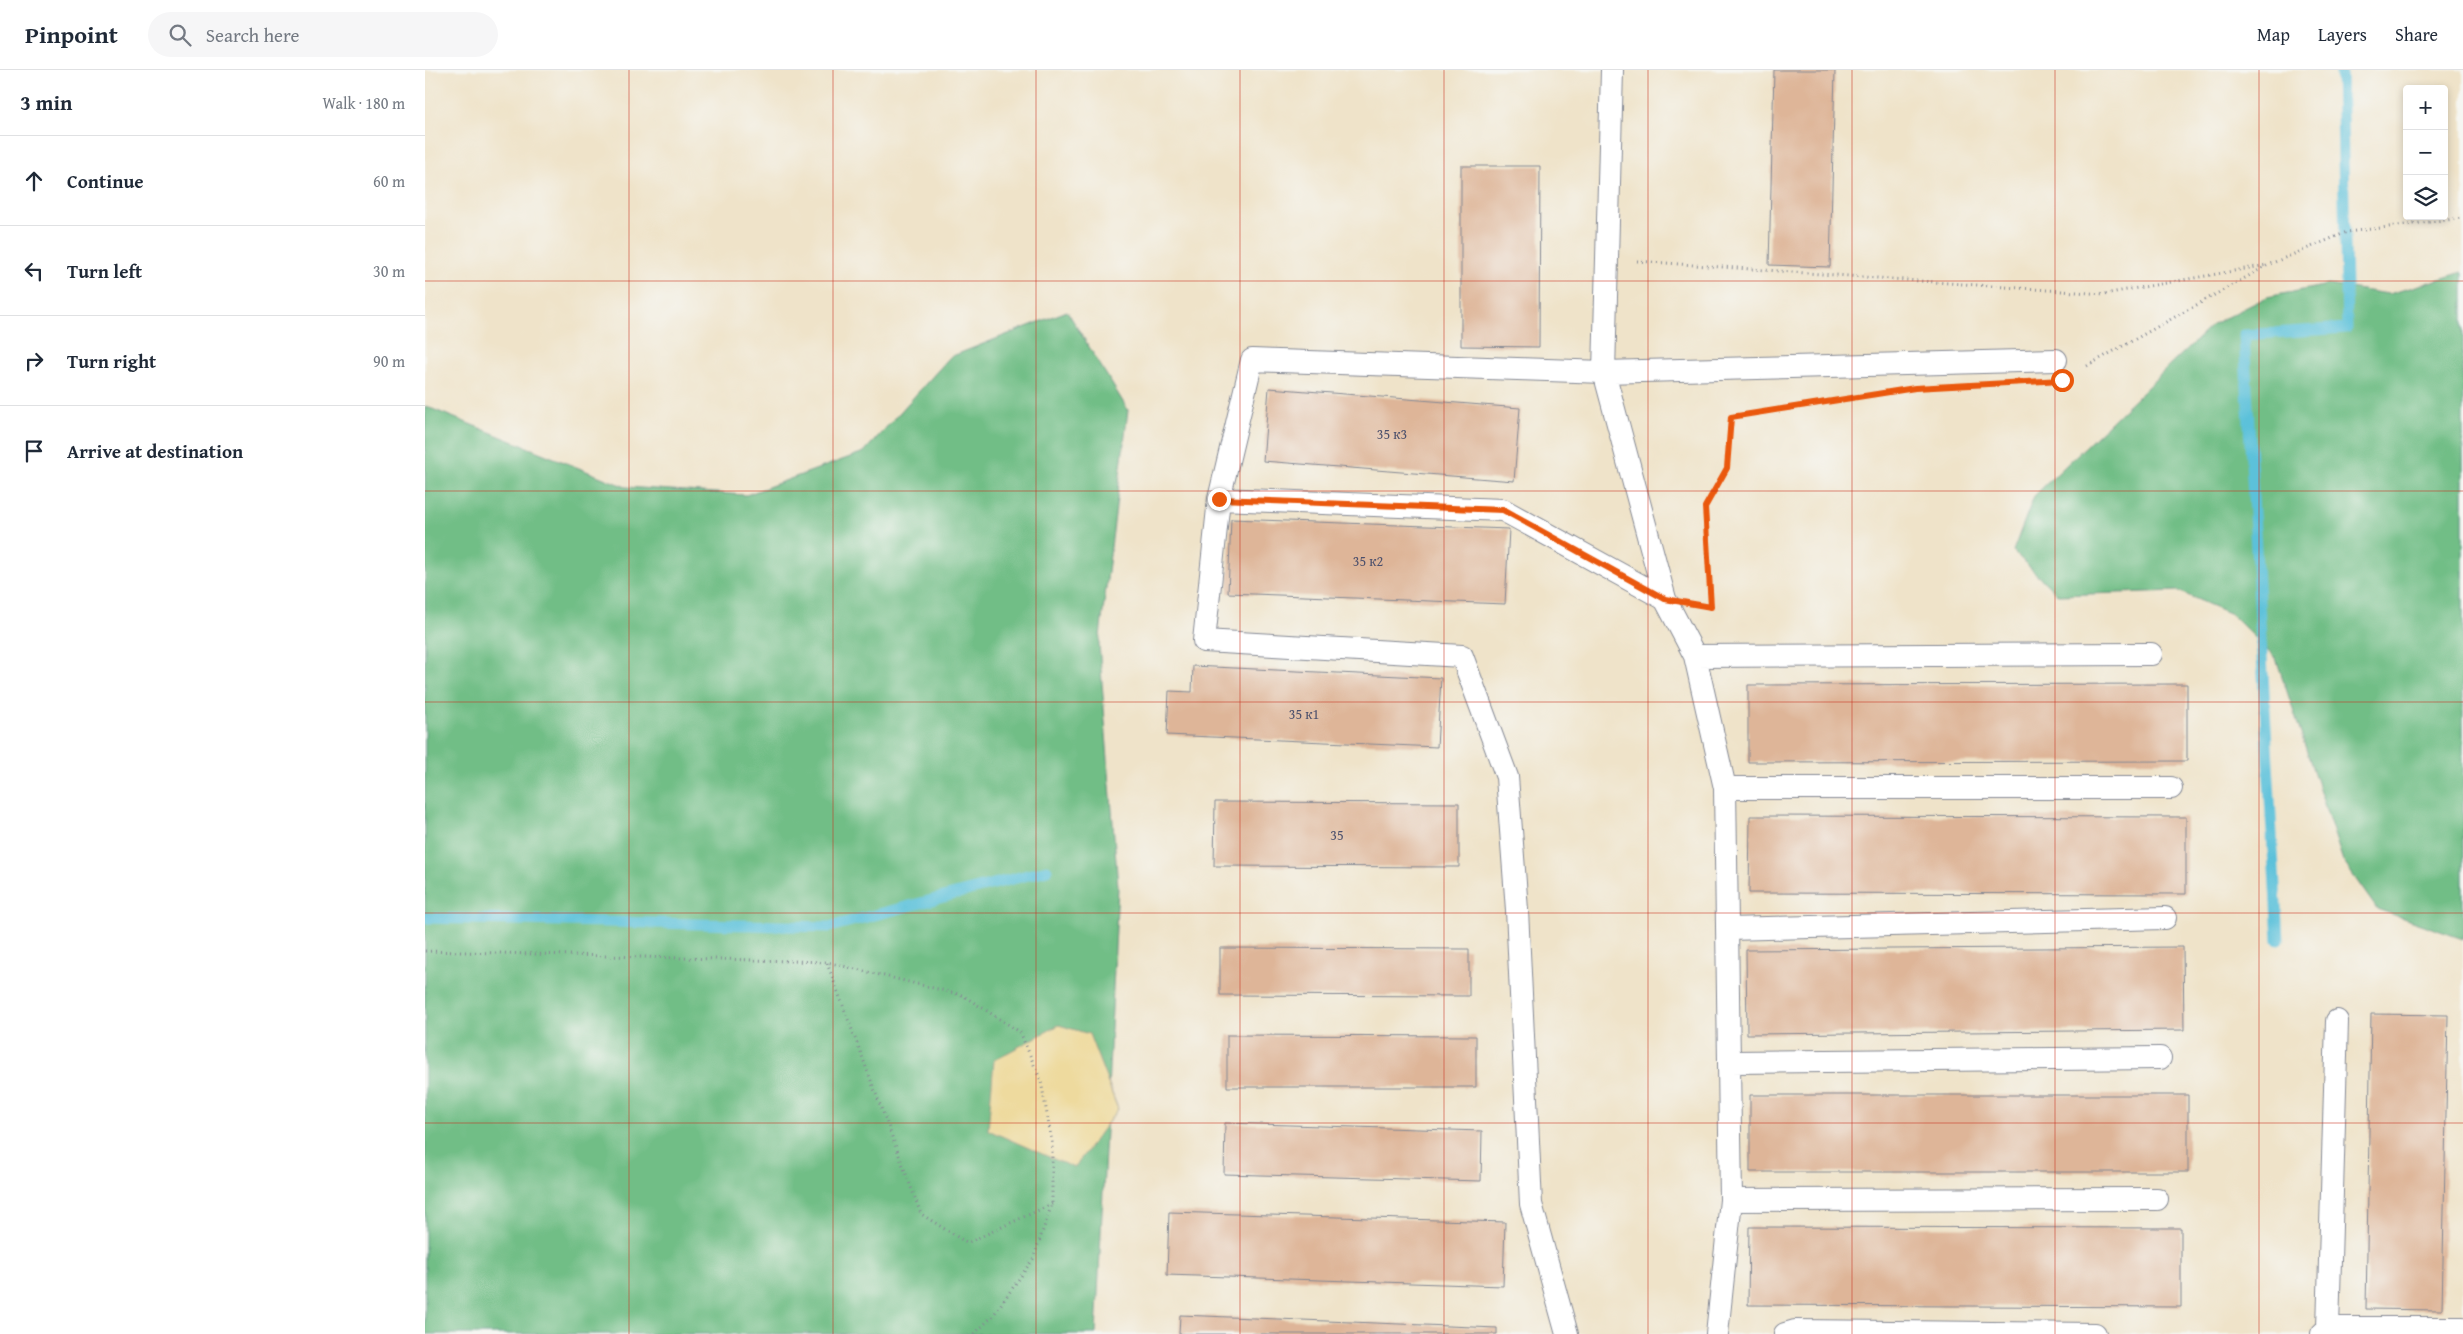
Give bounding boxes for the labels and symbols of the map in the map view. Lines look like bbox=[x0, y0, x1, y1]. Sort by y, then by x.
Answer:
route start bbox=[2051, 369, 2074, 392]
house number: 35 к3 bbox=[1377, 424, 1407, 444]
route end bbox=[1208, 488, 1231, 511]
house number: 35 к2 bbox=[1353, 551, 1383, 571]
house number: 35 к1 bbox=[1289, 704, 1319, 724]
house number: 35 bbox=[1330, 825, 1344, 845]

